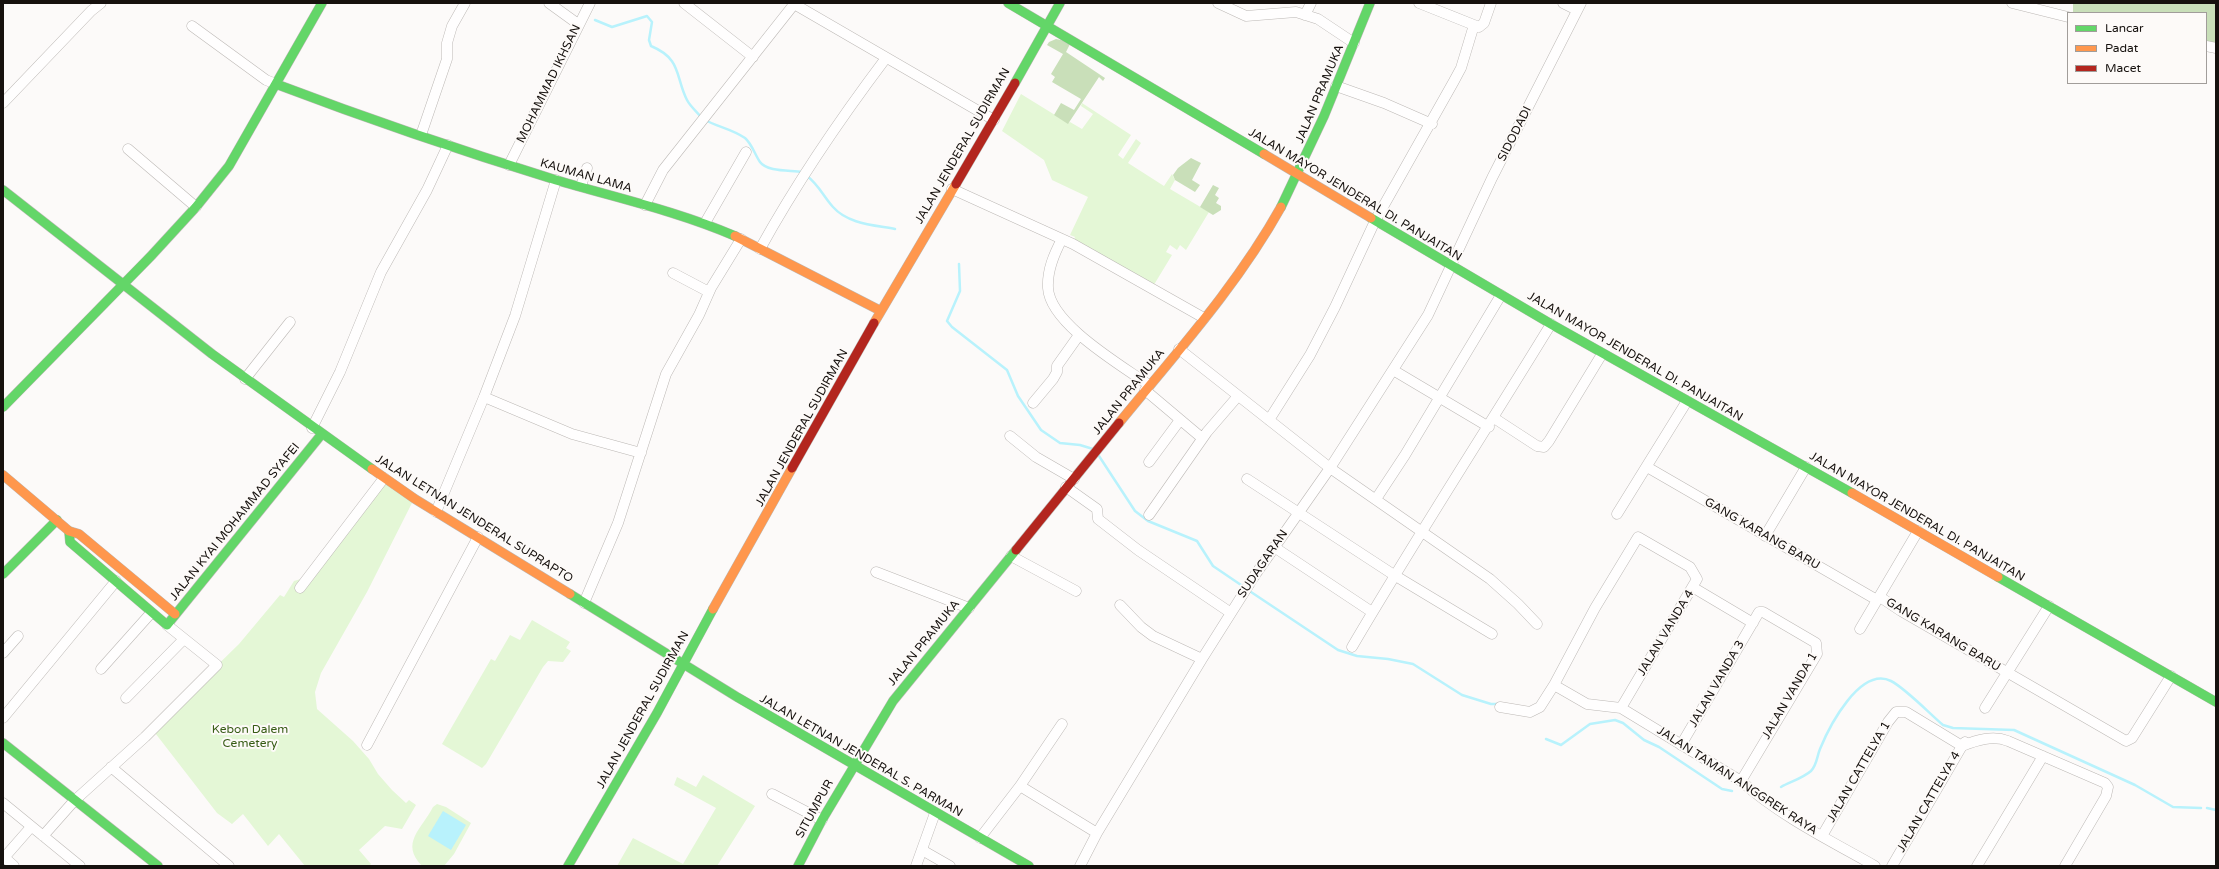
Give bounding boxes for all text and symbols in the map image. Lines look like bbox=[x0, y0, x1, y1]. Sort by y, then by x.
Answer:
legend bbox=[2067, 12, 2207, 84]
text: Lancar bbox=[2105, 21, 2144, 35]
street label: MOHAMMAD IKHSAN bbox=[514, 22, 584, 146]
text: Padat bbox=[2105, 41, 2138, 55]
street label: JALAN PRAMUKA bbox=[1293, 42, 1347, 146]
text: Macet bbox=[2105, 61, 2141, 75]
street label: JALAN JENDERAL SUDIRMAN bbox=[912, 65, 1014, 227]
street label: SIDODADI bbox=[1495, 104, 1535, 164]
street label: JALAN MAYOR JENDERAL DI. PANJAITAN bbox=[1246, 125, 1464, 265]
street label: KAUMAN LAMA bbox=[538, 156, 634, 196]
street label: JALAN MAYOR JENDERAL DI. PANJAITAN bbox=[1525, 289, 1745, 425]
street label: JALAN PRAMUKA bbox=[1090, 346, 1168, 438]
street label: JALAN JENDERAL SUDIRMAN bbox=[753, 347, 851, 509]
street label: JALAN KYAI MOHAMMAD SYAFEI bbox=[167, 440, 303, 604]
street label: JALAN MAYOR JENDERAL DI. PANJAITAN bbox=[1807, 449, 2027, 585]
street label: JALAN LETNAN JENDERAL SUPRAPTO bbox=[373, 452, 575, 586]
street label: GANG KARANG BARU bbox=[1702, 495, 1822, 573]
street label: SUDAGARAN bbox=[1235, 527, 1291, 601]
street label: JALAN VANDA 4 bbox=[1635, 587, 1697, 679]
street label: GANG KARANG BARU bbox=[1883, 595, 2003, 675]
street label: JALAN PRAMUKA bbox=[885, 597, 963, 689]
street label: JALAN JENDERAL SUDIRMAN bbox=[594, 629, 692, 791]
street label: JALAN VANDA 3 bbox=[1686, 638, 1748, 730]
street label: JALAN VANDA 1 bbox=[1759, 650, 1821, 742]
street label: JALAN LETNAN JENDERAL S. PARMAN bbox=[757, 692, 965, 820]
street label: JALAN CATTELYA 1 bbox=[1824, 719, 1894, 825]
park label: Kebon Dalem Cemetery bbox=[212, 723, 288, 751]
street label: JALAN TAMAN ANGGREK RAYA bbox=[1654, 724, 1820, 838]
street label: JALAN CATTELYA 4 bbox=[1894, 749, 1964, 855]
street label: SITUMPUR bbox=[793, 777, 837, 841]

